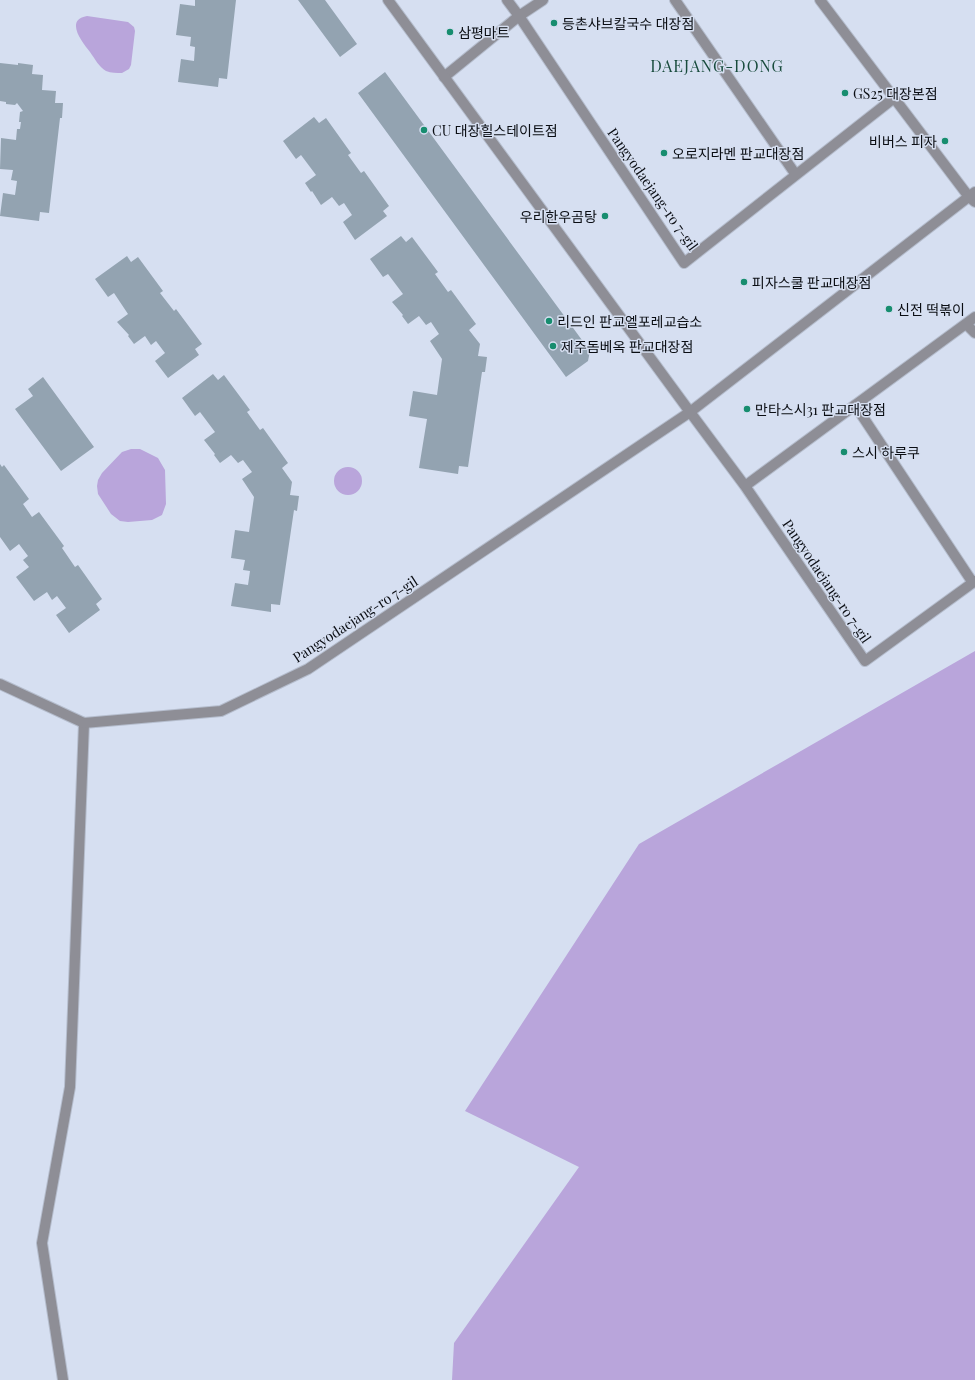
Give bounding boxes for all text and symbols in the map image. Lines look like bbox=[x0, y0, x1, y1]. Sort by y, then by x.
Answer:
place label: 등촌샤브칼국수 대장점 bbox=[562, 14, 694, 33]
marker: 등촌샤브칼국수 대장점 bbox=[549, 18, 559, 28]
place label: 삼평마트 bbox=[458, 23, 510, 42]
marker: 삼평마트 bbox=[445, 27, 455, 37]
district label: DAEJANG-DONG bbox=[650, 55, 784, 76]
place label: GS25 대장본점 bbox=[853, 84, 938, 103]
marker: GS25 대장본점 bbox=[840, 88, 850, 98]
place label: CU 대장힐스테이트점 bbox=[432, 121, 558, 140]
street label: Pangyodaejang-ro 7-gil bbox=[603, 124, 703, 254]
marker: CU 대장힐스테이트점 bbox=[419, 125, 429, 135]
place label: 비버스 피자 bbox=[869, 132, 937, 151]
marker: 비버스 피자 bbox=[940, 136, 950, 146]
place label: 오로지라멘 판교대장점 bbox=[672, 144, 804, 163]
marker: 오로지라멘 판교대장점 bbox=[659, 148, 669, 158]
place label: 우리한우곰탕 bbox=[520, 207, 597, 226]
marker: 우리한우곰탕 bbox=[600, 211, 610, 221]
place label: 피자스쿨 판교대장점 bbox=[752, 273, 871, 292]
marker: 피자스쿨 판교대장점 bbox=[739, 277, 749, 287]
place label: 신전 떡볶이 bbox=[897, 300, 965, 319]
marker: 신전 떡볶이 bbox=[884, 304, 894, 314]
place label: 리드인 판교엘포레교습소 bbox=[557, 312, 702, 331]
marker: 리드인 판교엘포레교습소 bbox=[544, 316, 554, 326]
place label: 제주돔베옥 판교대장점 bbox=[561, 337, 693, 356]
marker: 제주돔베옥 판교대장점 bbox=[548, 341, 558, 351]
place label: 만타스시31 판교대장점 bbox=[755, 400, 886, 419]
marker: 만타스시31 판교대장점 bbox=[742, 404, 752, 414]
place label: 스시 하루쿠 bbox=[852, 443, 920, 462]
marker: 스시 하루쿠 bbox=[839, 447, 849, 457]
street label: Pangyodaejang-ro 7-gil bbox=[778, 515, 876, 647]
street label: Pangyodaejang-ro 7-gil bbox=[289, 571, 421, 667]

